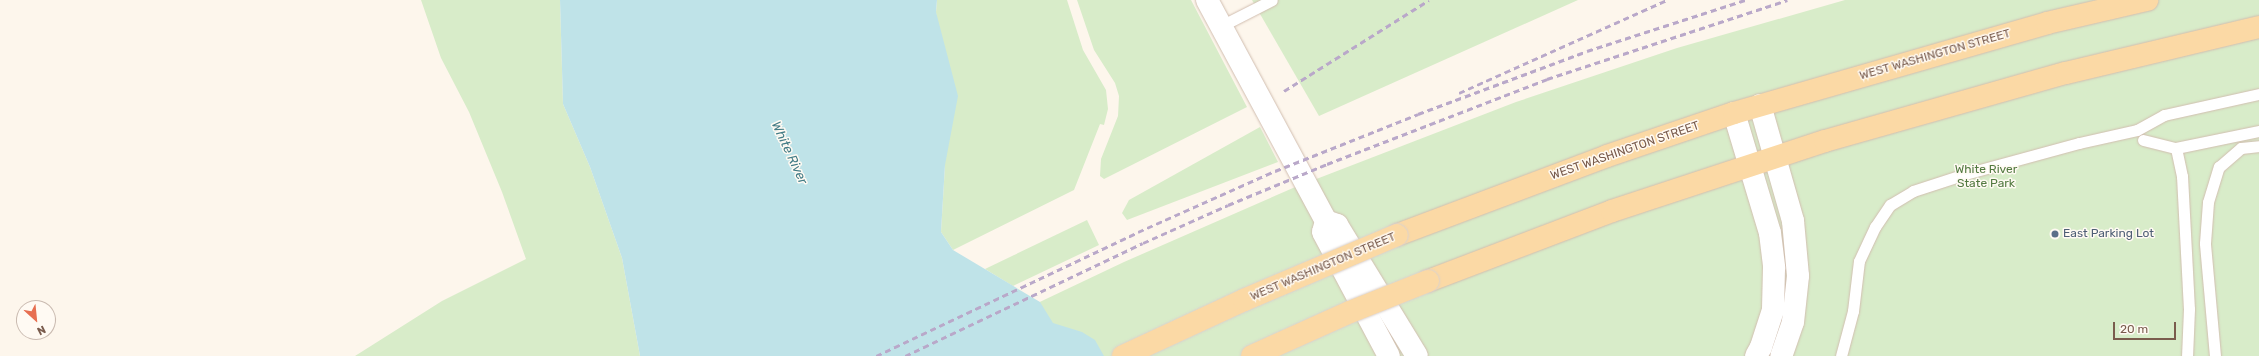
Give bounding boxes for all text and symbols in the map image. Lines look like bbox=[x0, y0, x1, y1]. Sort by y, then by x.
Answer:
street label: WEST WASHINGTON STREET bbox=[1858, 26, 2012, 84]
water label: White River bbox=[768, 119, 810, 187]
street label: WEST WASHINGTON STREET bbox=[1548, 119, 1702, 183]
park label: White River State Park bbox=[1955, 163, 2017, 191]
place label: East Parking Lot bbox=[2063, 227, 2154, 241]
marker: East Parking Lot bbox=[2050, 229, 2060, 239]
street label: WEST WASHINGTON STREET bbox=[1248, 230, 1398, 304]
north arrow bbox=[16, 300, 56, 340]
scale bar bbox=[2115, 314, 2178, 340]
text: 20 m bbox=[2120, 322, 2148, 336]
text: N bbox=[35, 323, 48, 338]

